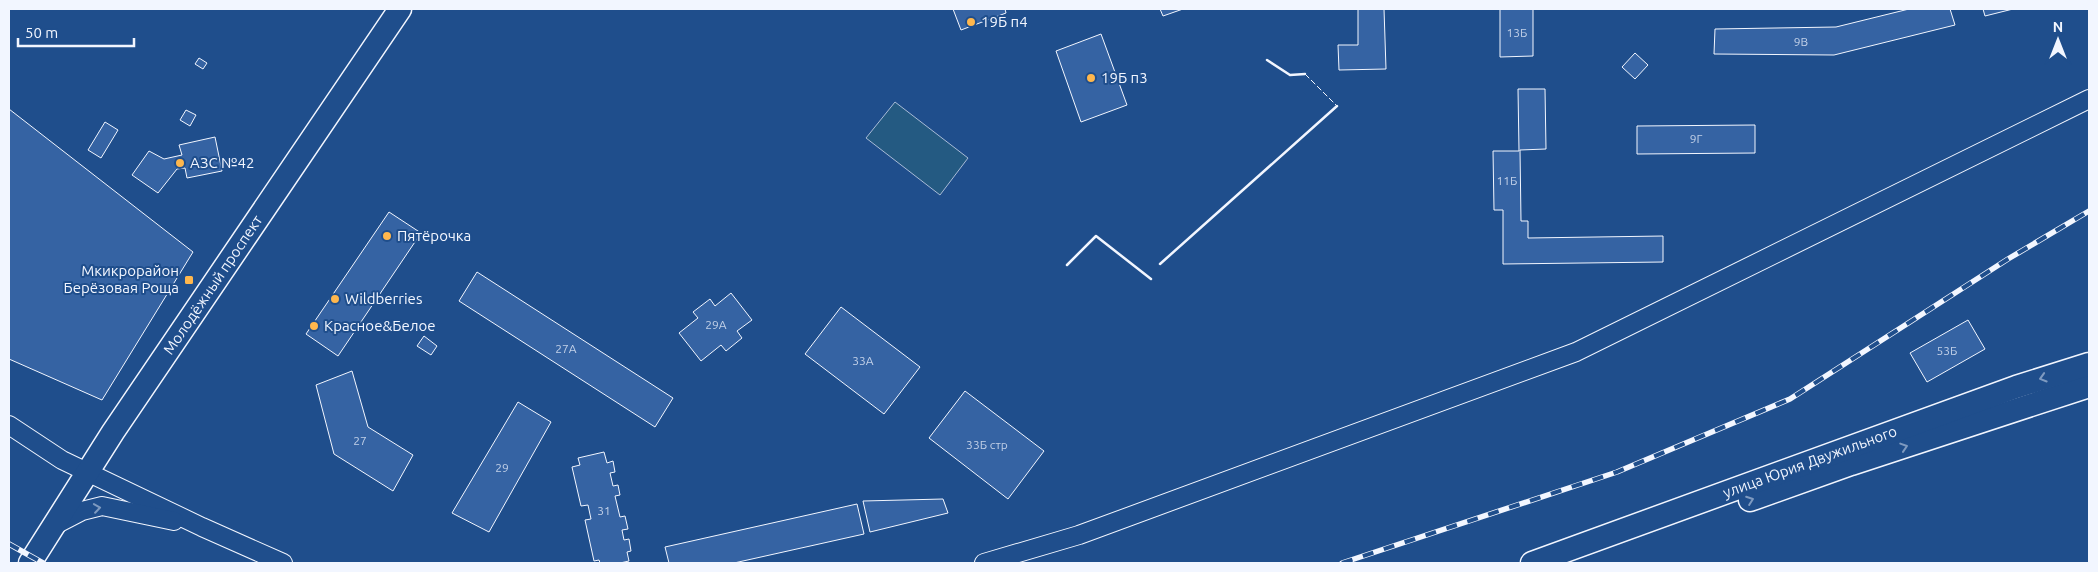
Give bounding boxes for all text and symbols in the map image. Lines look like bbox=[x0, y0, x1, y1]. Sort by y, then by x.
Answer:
place label: 19Б п4 bbox=[981, 13, 1028, 30]
scale bar bbox=[18, 15, 134, 47]
north arrow bbox=[2033, 15, 2083, 65]
marker: 19Б п4 bbox=[965, 16, 977, 28]
text: N bbox=[2053, 19, 2063, 35]
text: 50 m bbox=[25, 24, 58, 41]
house number: 13Б bbox=[1507, 26, 1527, 39]
house number: 9В bbox=[1794, 35, 1808, 48]
place label: 19Б п3 bbox=[1101, 69, 1148, 86]
marker: 19Б п3 bbox=[1085, 72, 1097, 84]
house number: 9Г bbox=[1690, 132, 1702, 145]
place label: АЗС №42 bbox=[190, 154, 254, 171]
marker: АЗС №42 bbox=[174, 157, 186, 169]
house number: 11Б bbox=[1497, 174, 1517, 187]
street label: Молодёжный проспект bbox=[160, 212, 266, 358]
place label: Пятёрочка bbox=[397, 227, 471, 244]
marker: Пятёрочка bbox=[381, 230, 393, 242]
place label: Мкикрорайон Берёзовая Роща bbox=[63, 262, 179, 296]
marker: Мкикрорайон Берёзовая Роща bbox=[183, 274, 195, 286]
place label: Wildberries bbox=[345, 290, 422, 307]
marker: Wildberries bbox=[329, 293, 341, 305]
place label: Красное&Белое bbox=[324, 317, 436, 334]
house number: 29А bbox=[705, 318, 727, 331]
marker: Красное&Белое bbox=[308, 320, 320, 332]
house number: 27А bbox=[555, 342, 577, 355]
house number: 53Б bbox=[1937, 344, 1957, 357]
house number: 33А bbox=[852, 354, 874, 367]
one-way arrow bbox=[2039, 373, 2047, 383]
street label: улица Юрия Двужильного bbox=[1721, 422, 1899, 501]
house number: 27 bbox=[353, 434, 367, 447]
house number: 33Б стр bbox=[966, 438, 1008, 451]
one-way arrow bbox=[1899, 443, 1908, 453]
house number: 29 bbox=[495, 461, 509, 474]
one-way arrow bbox=[1746, 496, 1754, 506]
one-way arrow bbox=[94, 503, 102, 514]
house number: 31 bbox=[597, 504, 611, 517]

